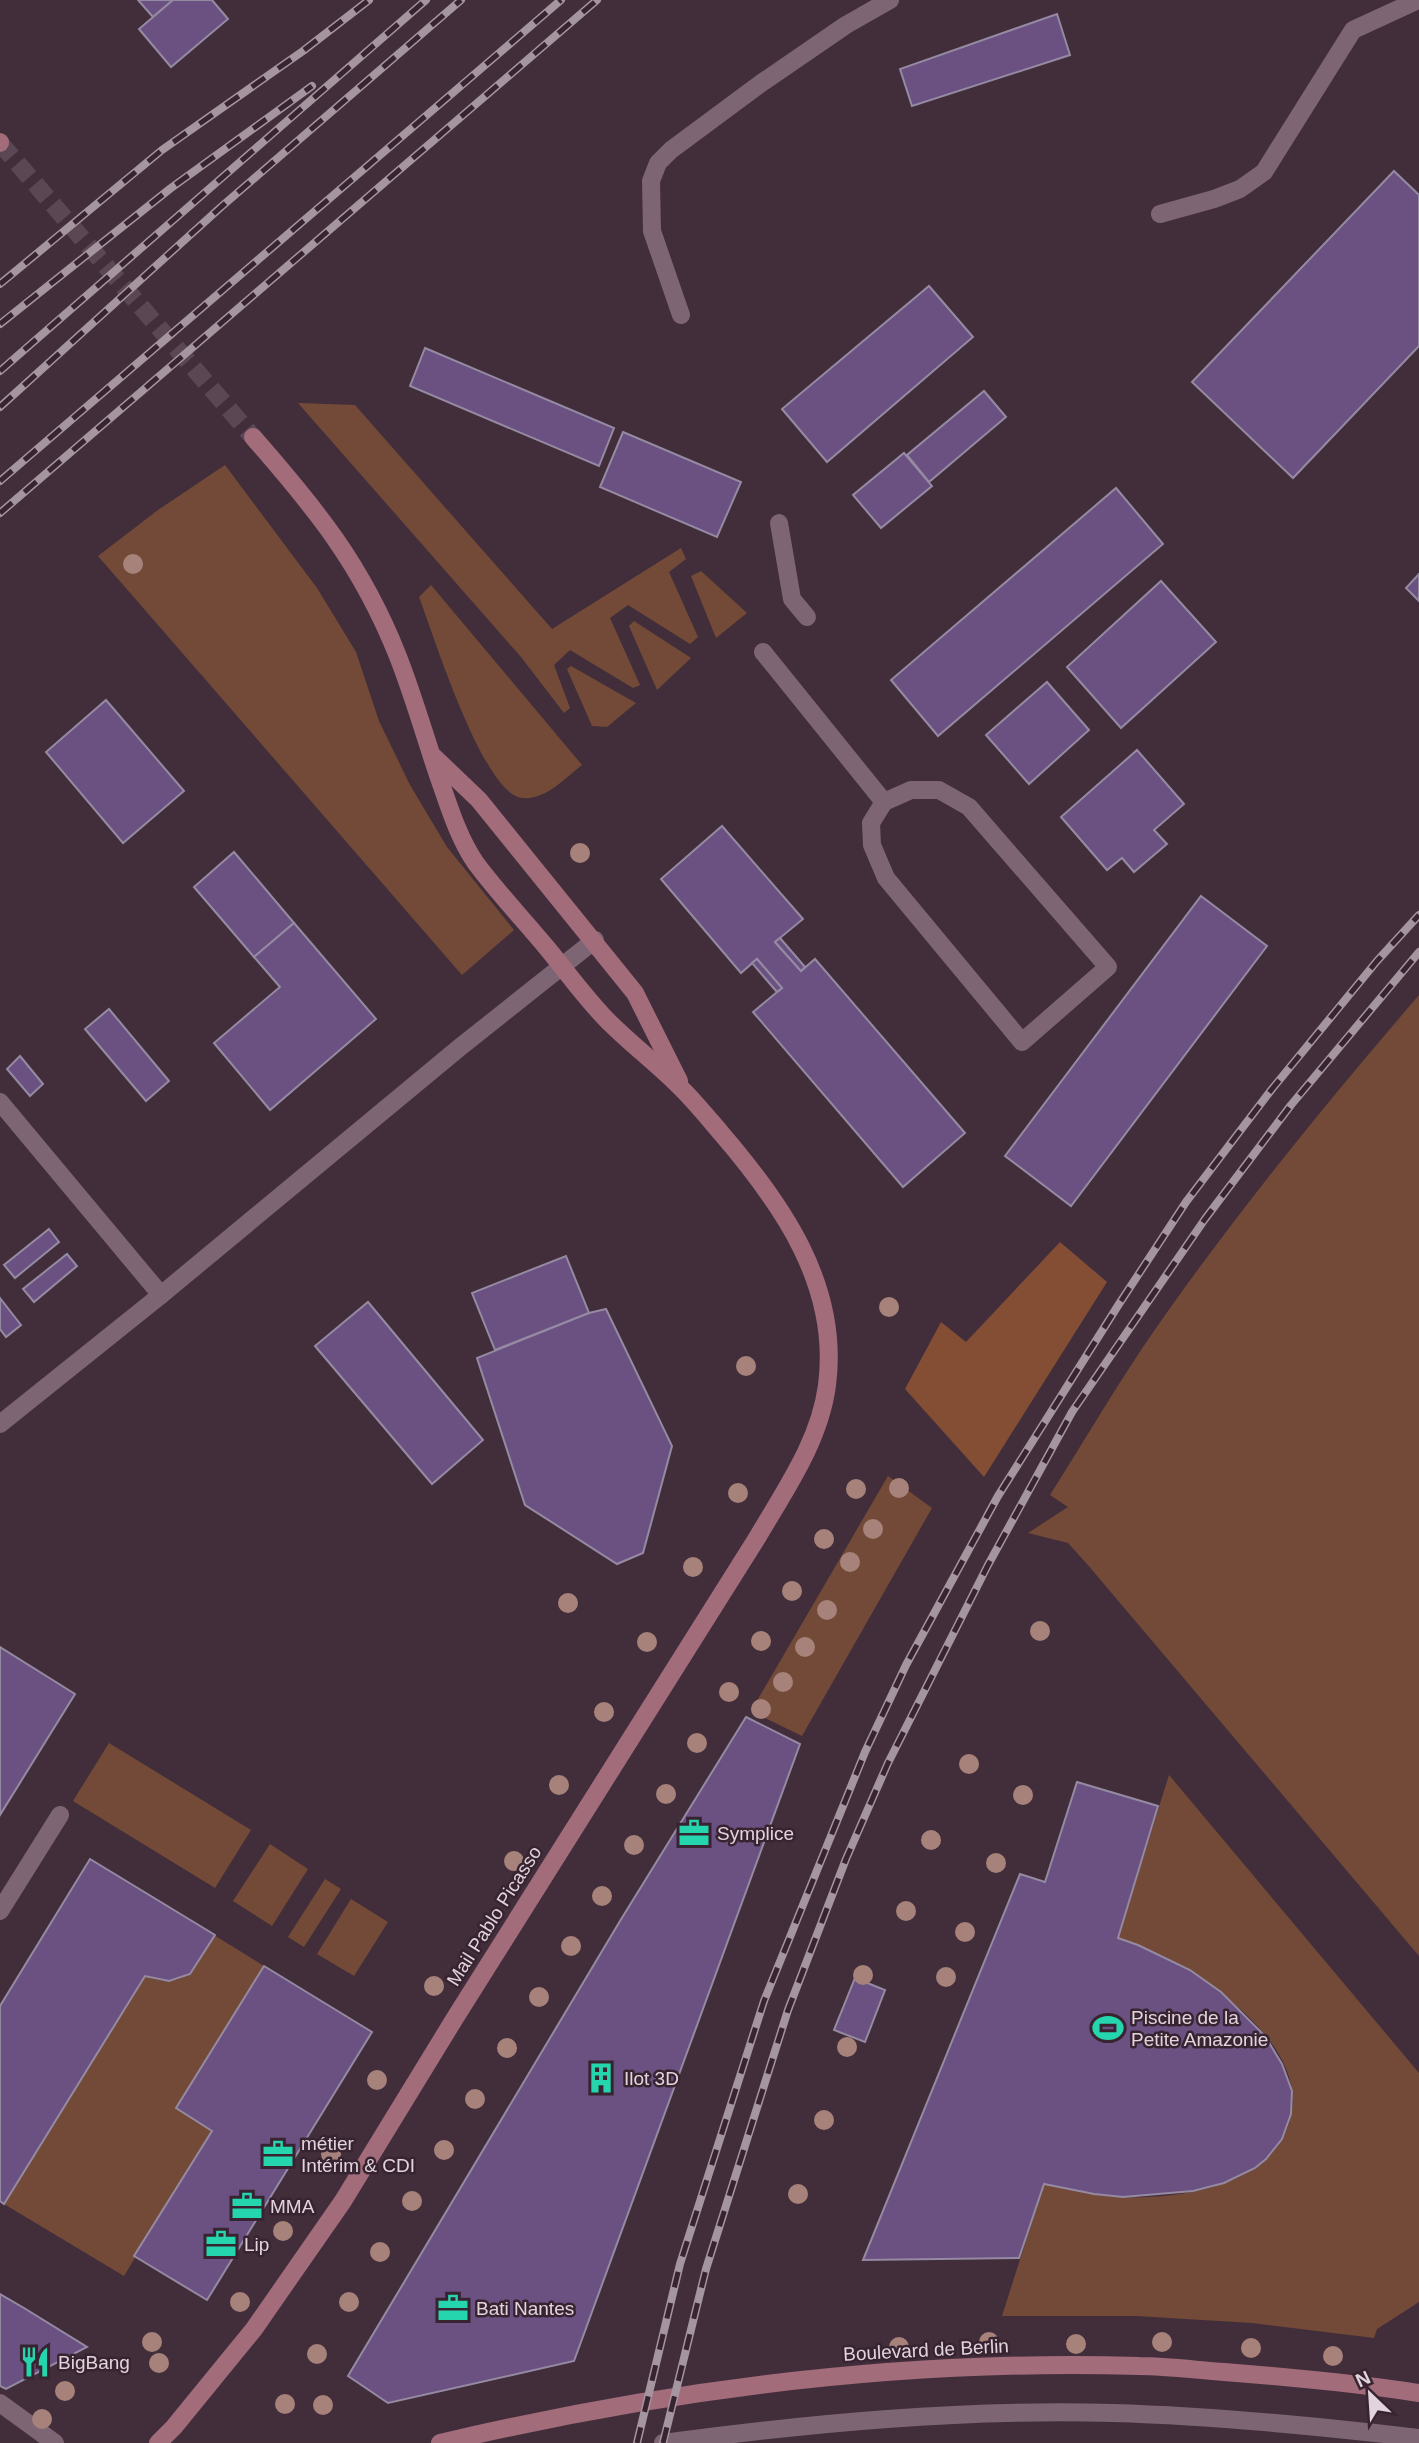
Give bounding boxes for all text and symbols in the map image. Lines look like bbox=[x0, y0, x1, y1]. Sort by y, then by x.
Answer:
office icon: Symplice bbox=[677, 1816, 711, 1850]
place label: Symplice bbox=[717, 1823, 794, 1844]
street label: Mail Pablo Picasso bbox=[443, 1842, 545, 1990]
place label: Piscine de la Petite Amazonie bbox=[1131, 2007, 1268, 2050]
sports icon: Piscine de la Petite Amazonie bbox=[1091, 2011, 1125, 2045]
building icon: Ilot 3D bbox=[584, 2061, 618, 2095]
place label: Ilot 3D bbox=[624, 2068, 679, 2089]
place label: métier Intérim & CDI bbox=[301, 2133, 415, 2176]
office icon: métier Intérim & CDI bbox=[261, 2137, 295, 2171]
office icon: MMA bbox=[230, 2189, 264, 2223]
place label: MMA bbox=[270, 2196, 315, 2217]
office icon: Lip bbox=[204, 2227, 238, 2261]
place label: Lip bbox=[244, 2234, 269, 2255]
office icon: Bati Nantes bbox=[436, 2291, 470, 2325]
place label: Bati Nantes bbox=[476, 2298, 574, 2319]
street label: Boulevard de Berlin bbox=[843, 2335, 1009, 2365]
restaurant icon: BigBang bbox=[18, 2345, 52, 2379]
place label: BigBang bbox=[58, 2352, 130, 2373]
north arrow bbox=[1335, 2359, 1405, 2429]
text: N bbox=[1352, 2367, 1374, 2391]

